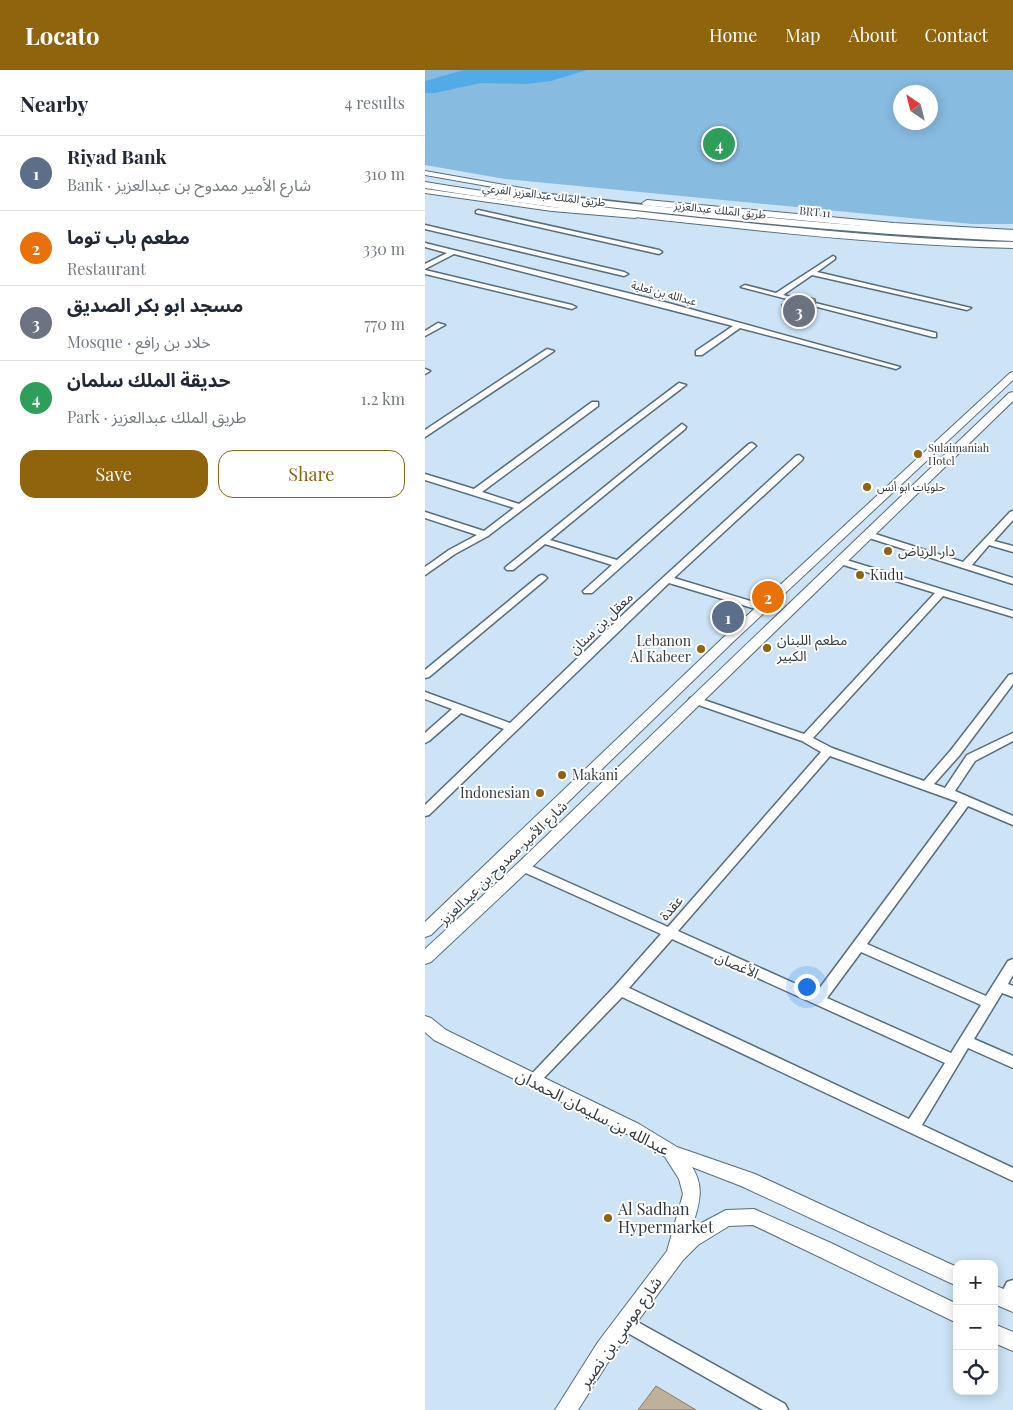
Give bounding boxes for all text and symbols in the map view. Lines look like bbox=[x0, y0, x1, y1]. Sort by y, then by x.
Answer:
text: Locato bbox=[25, 19, 99, 51]
text: Home bbox=[709, 23, 757, 47]
text: Map bbox=[785, 23, 820, 47]
text: About bbox=[848, 23, 897, 47]
text: Contact bbox=[925, 23, 988, 47]
north arrow bbox=[893, 85, 938, 130]
text: Nearby bbox=[20, 89, 89, 117]
text: 4 results bbox=[344, 92, 405, 113]
pin: 4 bbox=[703, 125, 735, 163]
text: Riyad Bank bbox=[67, 143, 167, 169]
text: 1 bbox=[33, 163, 39, 184]
text: 310 m bbox=[364, 163, 405, 184]
text: Bank · شارع الأمير ممدوح بن عبدالعزيز bbox=[67, 174, 311, 195]
street label: طريق الملك عبدالعزيز الفرعي bbox=[481, 180, 606, 212]
street label: طريق الملك عبدالعزيز bbox=[672, 197, 767, 222]
street label: BRT 11 bbox=[799, 203, 831, 220]
text: مطعم باب توما bbox=[67, 223, 190, 249]
text: 2 bbox=[32, 238, 40, 259]
text: 330 m bbox=[363, 238, 405, 259]
text: Restaurant bbox=[67, 258, 146, 279]
street label: عبدالله بن ثعلبة bbox=[630, 277, 699, 309]
text: مسجد ابو بكر الصديق bbox=[67, 291, 243, 317]
pin: 3 bbox=[783, 292, 815, 330]
text: 3 bbox=[32, 313, 40, 334]
text: 770 m bbox=[364, 313, 405, 334]
text: Mosque · خلاد بن رافع bbox=[67, 331, 211, 352]
text: حديقة الملك سلمان bbox=[67, 366, 230, 392]
text: 4 bbox=[32, 388, 40, 409]
text: 1.2 km bbox=[361, 388, 405, 409]
text: Park · طريق الملك عبدالعزيز bbox=[67, 406, 246, 427]
place label: Sulaimaniah Hotel bbox=[928, 440, 990, 468]
marker: Sulaimaniah Hotel bbox=[912, 448, 924, 460]
button: Save bbox=[20, 450, 208, 498]
button: Share bbox=[218, 450, 405, 498]
place label: حلويات ابو أنس bbox=[877, 479, 946, 494]
marker: حلويات ابو أنس bbox=[861, 481, 873, 493]
place label: دار الرياض bbox=[898, 541, 956, 560]
marker: دار الرياض bbox=[882, 545, 894, 557]
place label: Kudu bbox=[870, 565, 904, 584]
marker: Kudu bbox=[854, 569, 866, 581]
pin: 2 bbox=[752, 578, 784, 616]
street label: معقل بن سنان bbox=[564, 587, 637, 658]
pin: 1 bbox=[712, 598, 744, 636]
place label: مطعم اللبنان الكبير bbox=[776, 630, 847, 665]
place label: Lebanon Al Kabeer bbox=[629, 631, 692, 666]
marker: مطعم اللبنان الكبير bbox=[761, 642, 773, 654]
marker: Lebanon Al Kabeer bbox=[695, 643, 707, 655]
place label: Makani bbox=[572, 765, 618, 784]
marker: Makani bbox=[556, 769, 568, 781]
place label: Indonesian bbox=[460, 783, 531, 802]
marker: Indonesian bbox=[534, 787, 546, 799]
street label: شارع الأمير ممدوح بن عبدالعزيز bbox=[434, 796, 572, 931]
street label: عقدة bbox=[655, 891, 687, 924]
street label: الأغصان bbox=[713, 947, 762, 982]
your location bbox=[794, 974, 820, 1000]
street label: عبدالله بن سليمان الحمدان bbox=[513, 1064, 673, 1159]
place label: Al Sadhan Hypermarket bbox=[617, 1198, 714, 1237]
marker: Al Sadhan Hypermarket bbox=[602, 1212, 614, 1224]
map controls bbox=[953, 1260, 998, 1395]
button: + bbox=[953, 1260, 998, 1305]
street label: شارع موسي بن نصير bbox=[573, 1272, 668, 1394]
button: − bbox=[953, 1305, 998, 1350]
button: locate bbox=[953, 1350, 998, 1395]

